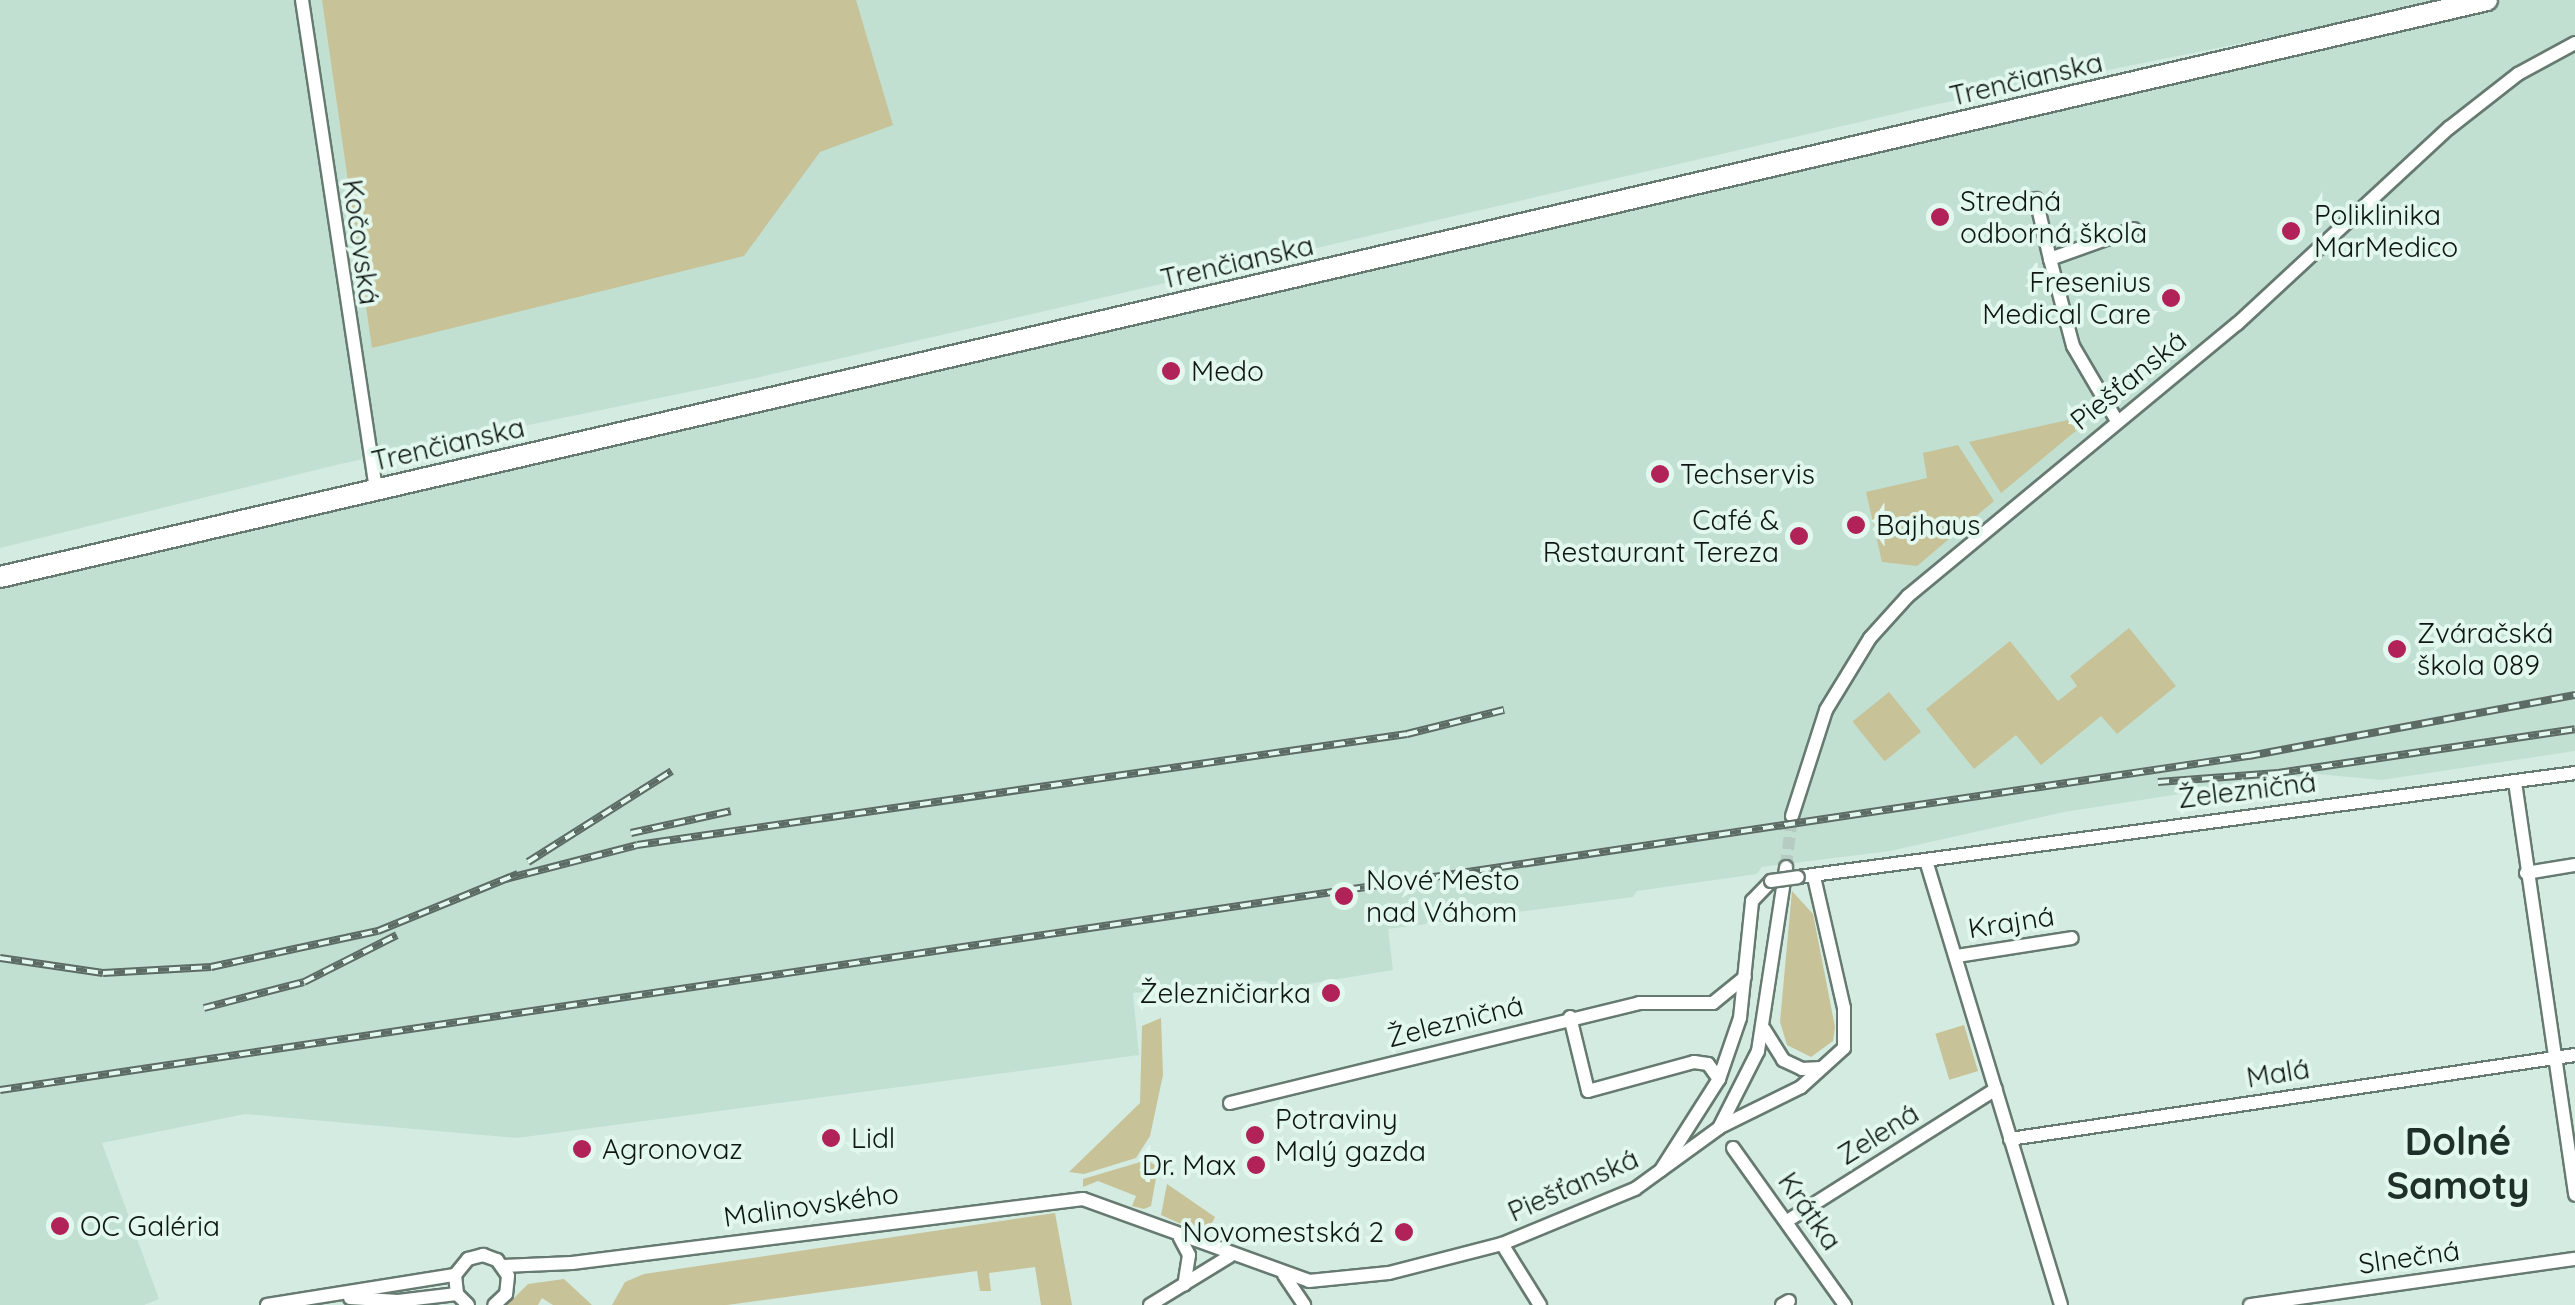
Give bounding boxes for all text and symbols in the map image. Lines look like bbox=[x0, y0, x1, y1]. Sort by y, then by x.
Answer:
street label: Trenčianska bbox=[1946, 45, 2106, 113]
street label: Kočovská bbox=[336, 177, 386, 307]
place label: Stredná odborná škola bbox=[1960, 184, 2147, 250]
place label: Poliklinika MarMedico bbox=[2314, 198, 2458, 264]
marker: Stredná odborná škola bbox=[1929, 206, 1951, 228]
marker: Poliklinika MarMedico bbox=[2278, 218, 2304, 244]
street label: Trenčianska bbox=[1157, 228, 1317, 296]
place label: Fresenius Medical Care bbox=[1982, 265, 2151, 331]
marker: Fresenius Medical Care bbox=[2160, 287, 2182, 309]
street label: Piešťanská bbox=[2063, 323, 2193, 437]
place label: Medo bbox=[1191, 354, 1264, 388]
marker: Medo bbox=[1160, 360, 1182, 382]
street label: Trenčianska bbox=[368, 410, 528, 478]
place label: Techservis bbox=[1680, 457, 1815, 491]
marker: Techservis bbox=[1649, 463, 1671, 485]
place label: Café & Restaurant Tereza bbox=[1543, 503, 1779, 569]
place label: Bajhaus bbox=[1876, 508, 1980, 542]
marker: Bajhaus bbox=[1845, 514, 1867, 536]
marker: Café & Restaurant Tereza bbox=[1788, 525, 1810, 547]
place label: Zváračská škola 089 bbox=[2417, 616, 2553, 682]
marker: Zváračská škola 089 bbox=[2386, 638, 2408, 660]
street label: Železničná bbox=[2176, 765, 2318, 815]
place label: Nové Mesto nad Váhom bbox=[1366, 863, 1520, 929]
marker: Nové Mesto nad Váhom bbox=[1331, 883, 1357, 909]
street label: Krajná bbox=[1966, 899, 2056, 945]
place label: Železničiarka bbox=[1140, 976, 1311, 1010]
marker: Železničiarka bbox=[1320, 982, 1342, 1004]
street label: Železničná bbox=[1383, 988, 1527, 1054]
street label: Malá bbox=[2244, 1051, 2312, 1095]
street label: Zelená bbox=[1831, 1096, 1925, 1172]
place label: Potraviny Malý gazda bbox=[1275, 1102, 1426, 1168]
district label: Dolné Samoty bbox=[2386, 1119, 2530, 1208]
place label: Lidl bbox=[851, 1121, 895, 1155]
marker: Potraviny Malý gazda bbox=[1244, 1124, 1266, 1146]
marker: Lidl bbox=[820, 1127, 842, 1149]
place label: Agronovaz bbox=[602, 1132, 743, 1166]
marker: Agronovaz bbox=[571, 1138, 593, 1160]
street label: Piešťanská bbox=[1503, 1141, 1643, 1229]
place label: Dr. Max bbox=[1142, 1148, 1236, 1182]
marker: Dr. Max bbox=[1245, 1154, 1267, 1176]
street label: Krátka bbox=[1771, 1166, 1849, 1256]
street label: Malinovského bbox=[721, 1176, 901, 1234]
place label: OC Galéria bbox=[80, 1209, 220, 1243]
marker: OC Galéria bbox=[49, 1215, 71, 1237]
place label: Novomestská 2 bbox=[1183, 1215, 1384, 1249]
marker: Novomestská 2 bbox=[1393, 1221, 1415, 1243]
street label: Slnečná bbox=[2356, 1233, 2462, 1281]

